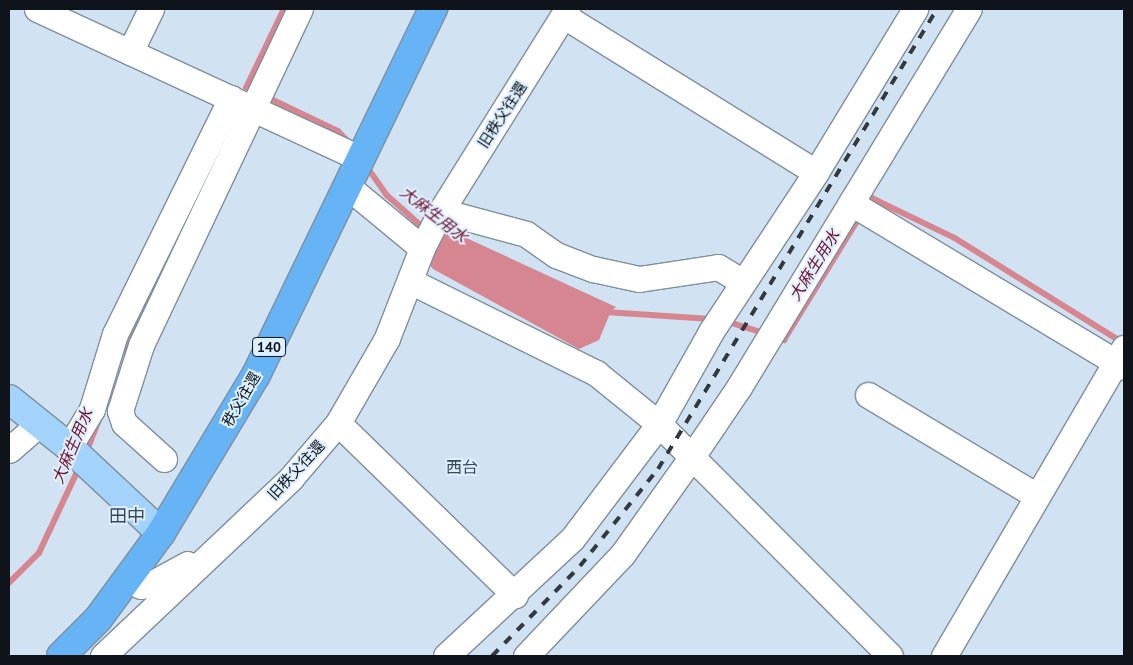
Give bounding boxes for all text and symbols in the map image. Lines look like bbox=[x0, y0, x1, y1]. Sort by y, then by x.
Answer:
street label: 旧秩父往還 bbox=[474, 79, 530, 151]
water label: 大麻生用水 bbox=[397, 182, 471, 246]
water label: 大麻生用水 bbox=[785, 226, 843, 304]
road number: 140 bbox=[252, 336, 286, 358]
street label: 秩父往還 bbox=[218, 369, 264, 429]
water label: 大麻生用水 bbox=[48, 405, 96, 487]
street label: 旧秩父往還 bbox=[264, 436, 328, 504]
district label: 西台 bbox=[446, 457, 478, 477]
district label: 田中 bbox=[109, 505, 145, 527]

